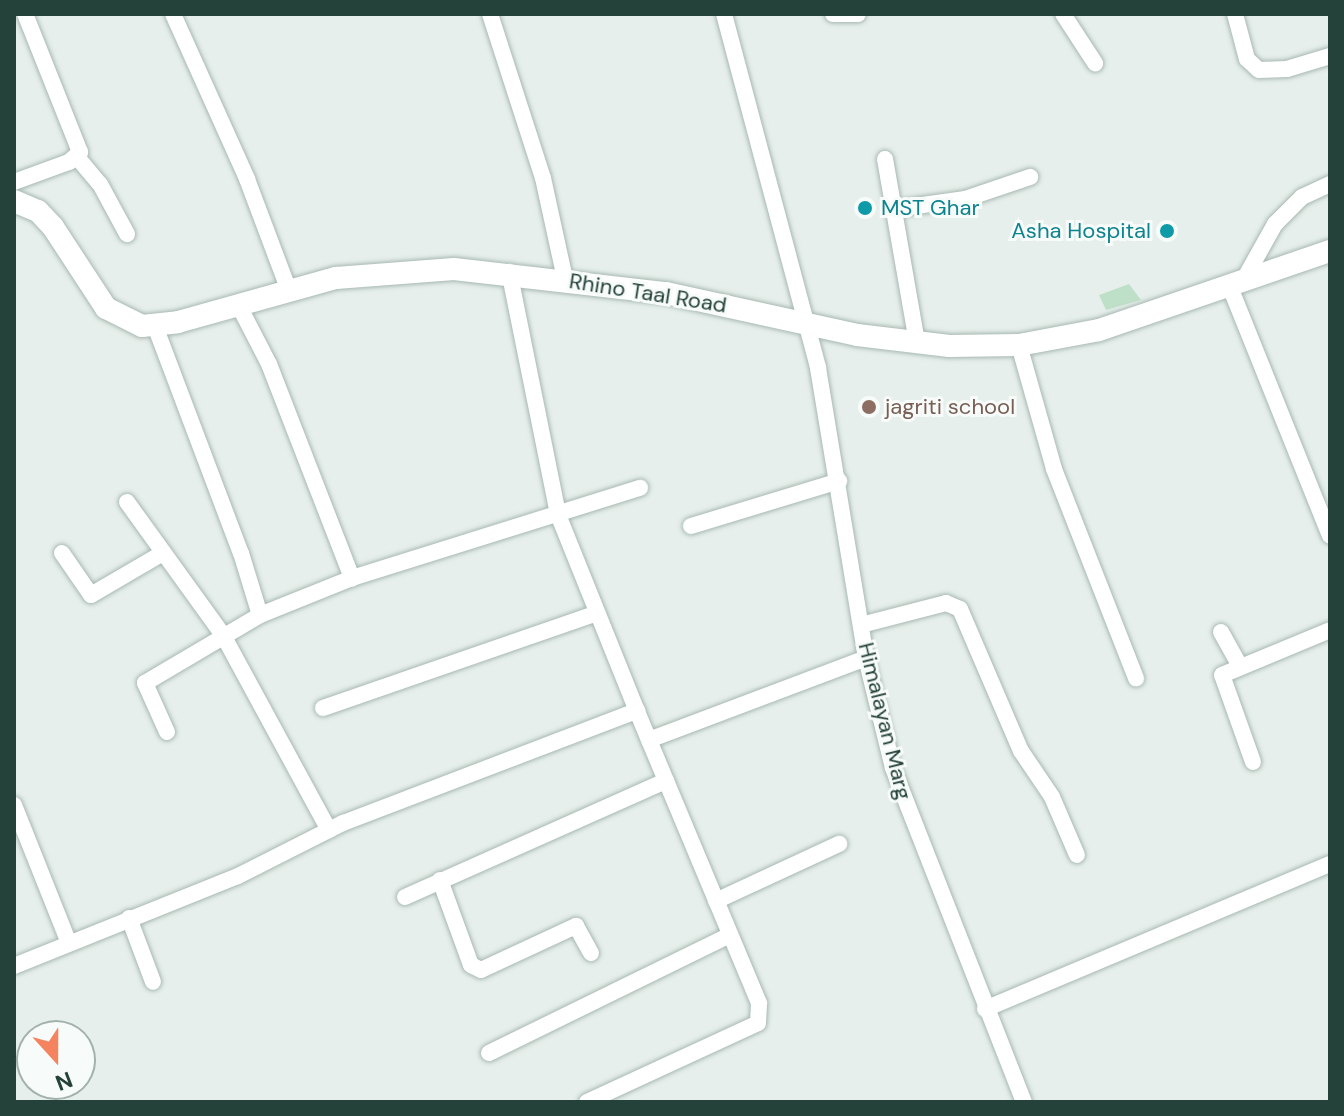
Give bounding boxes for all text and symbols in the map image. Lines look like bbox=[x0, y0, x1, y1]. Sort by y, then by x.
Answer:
place label: MST Ghar bbox=[881, 195, 980, 221]
marker: MST Ghar bbox=[856, 199, 874, 217]
place label: Asha Hospital bbox=[1011, 218, 1151, 244]
marker: Asha Hospital bbox=[1158, 222, 1176, 240]
street label: Rhino Taal Road bbox=[567, 268, 729, 318]
place label: jagriti school bbox=[885, 394, 1015, 420]
marker: jagriti school bbox=[860, 398, 878, 416]
street label: Himalayan Marg bbox=[853, 640, 917, 802]
north arrow bbox=[16, 1020, 96, 1100]
text: N bbox=[51, 1065, 77, 1097]

